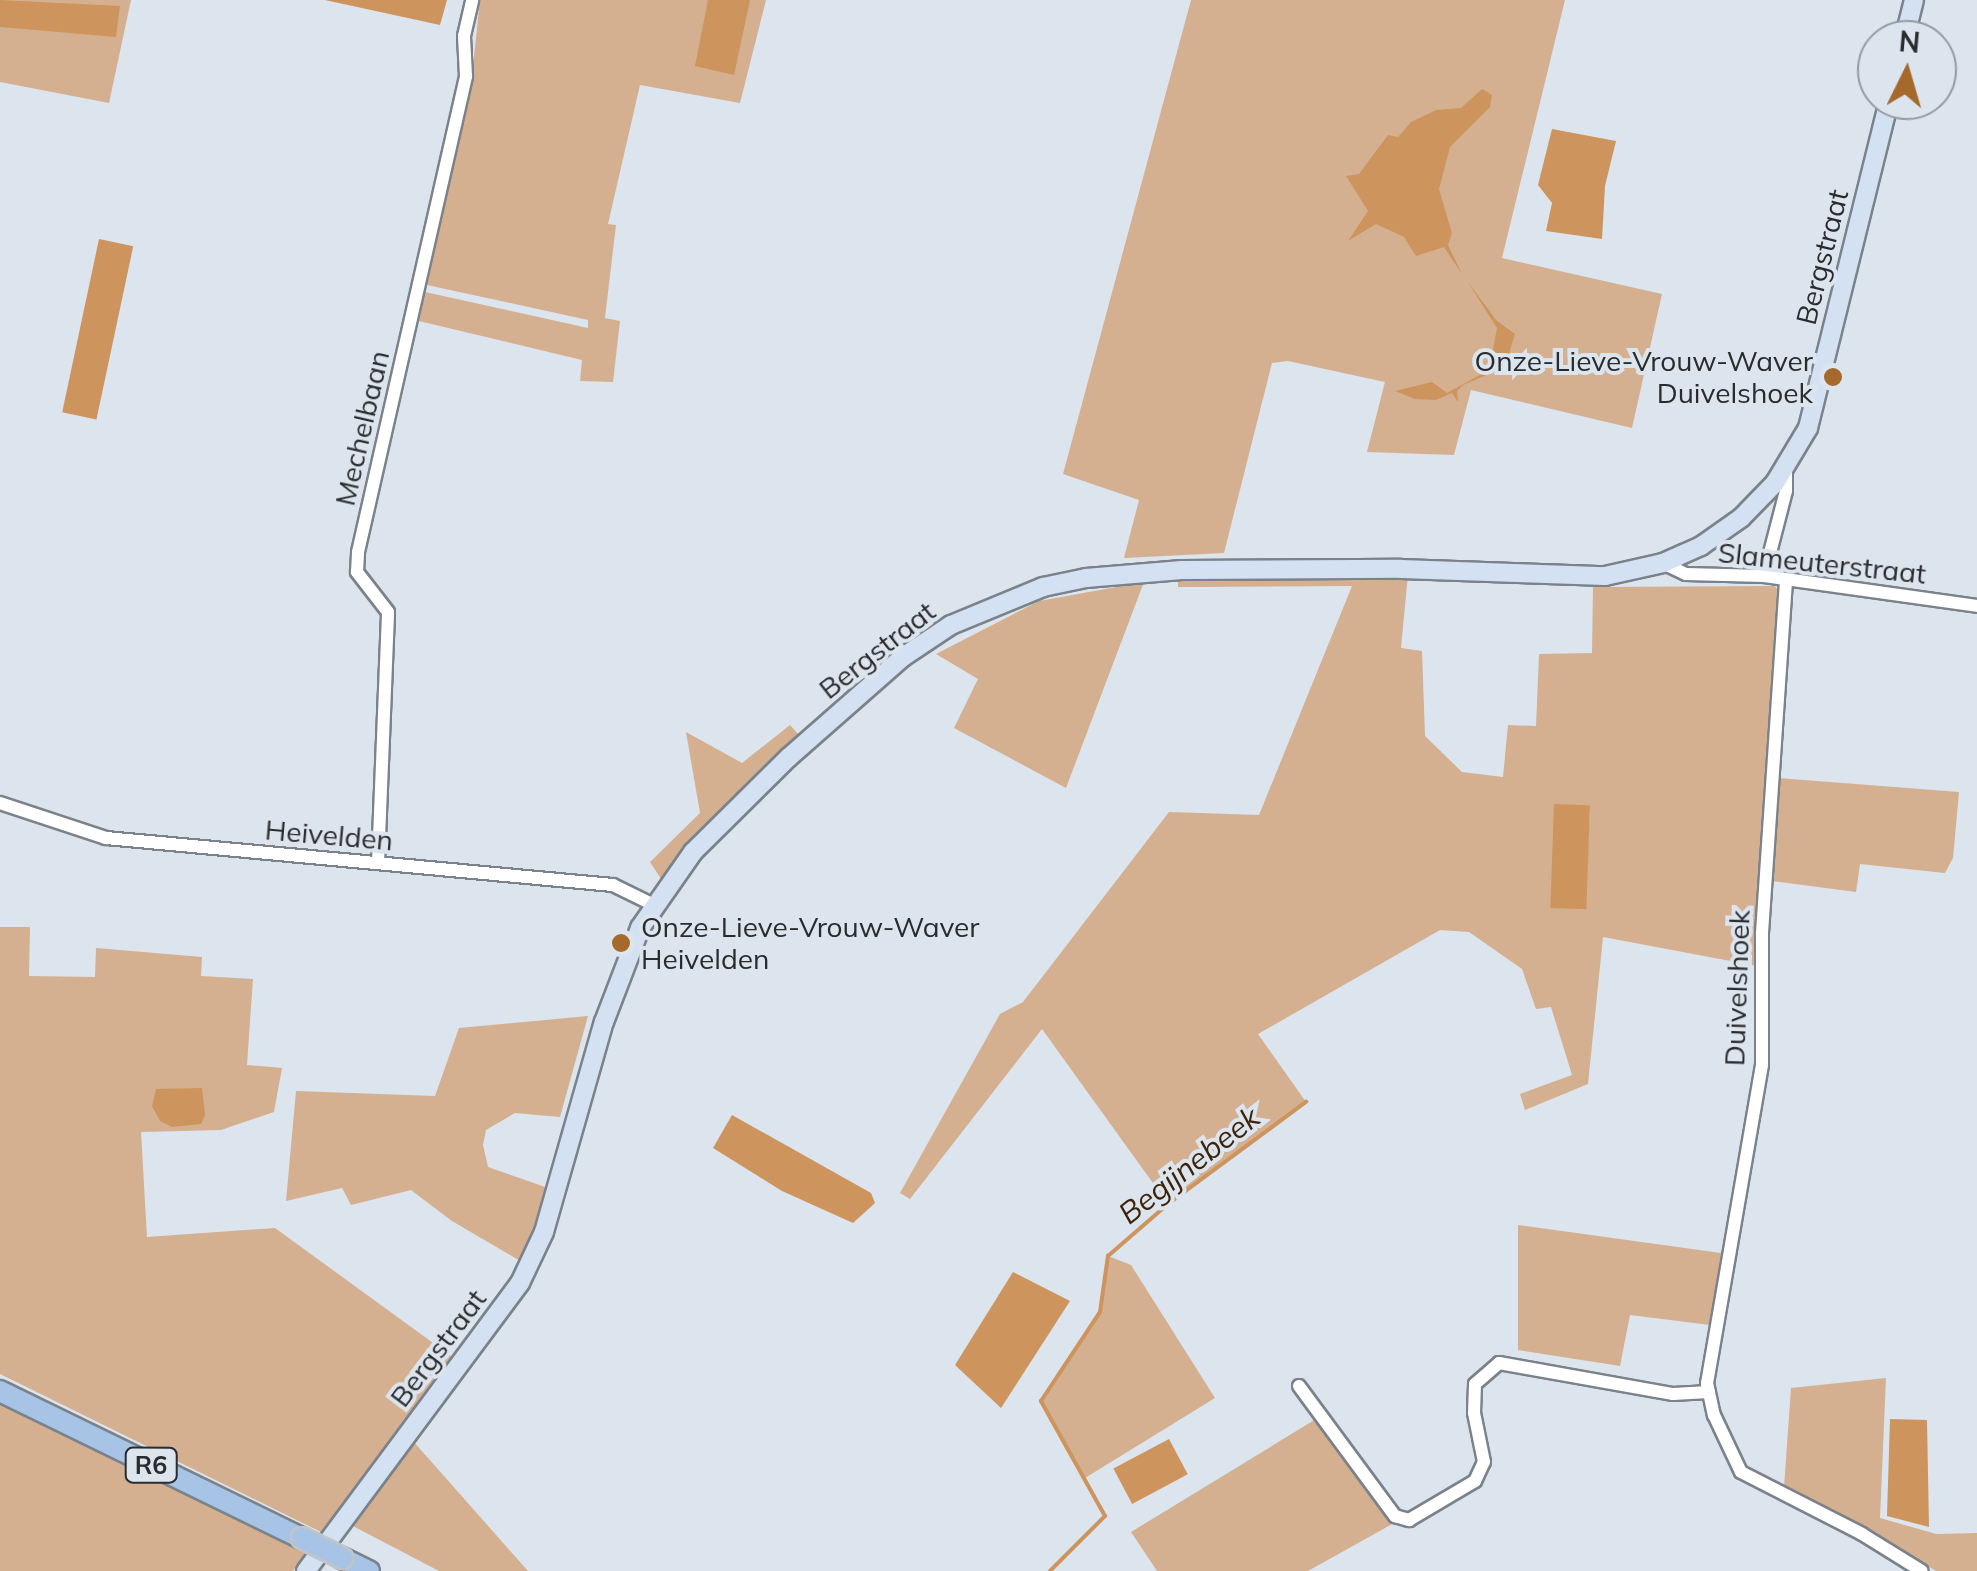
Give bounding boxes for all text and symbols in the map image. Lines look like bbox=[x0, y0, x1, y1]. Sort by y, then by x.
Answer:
north arrow bbox=[1857, 20, 1957, 120]
text: N bbox=[1897, 23, 1922, 60]
street label: Bergstraat bbox=[1789, 186, 1855, 328]
place label: Onze-Lieve-Vrouw-Waver Duivelshoek bbox=[1475, 344, 1813, 410]
street label: Mechelbaan bbox=[328, 347, 396, 509]
marker: Onze-Lieve-Vrouw-Waver Duivelshoek bbox=[1822, 366, 1844, 388]
street label: Slameuterstraat bbox=[1716, 535, 1928, 591]
street label: Bergstraat bbox=[812, 594, 942, 706]
street label: Heivelden bbox=[264, 813, 394, 857]
street label: Duivelshoek bbox=[1717, 909, 1757, 1067]
place label: Onze-Lieve-Vrouw-Waver Heivelden bbox=[641, 910, 979, 976]
marker: Onze-Lieve-Vrouw-Waver Heivelden bbox=[610, 932, 632, 954]
water label: Begijnebeek bbox=[1111, 1099, 1267, 1231]
street label: Bergstraat bbox=[383, 1283, 493, 1413]
road number: R6 bbox=[124, 1445, 178, 1485]

